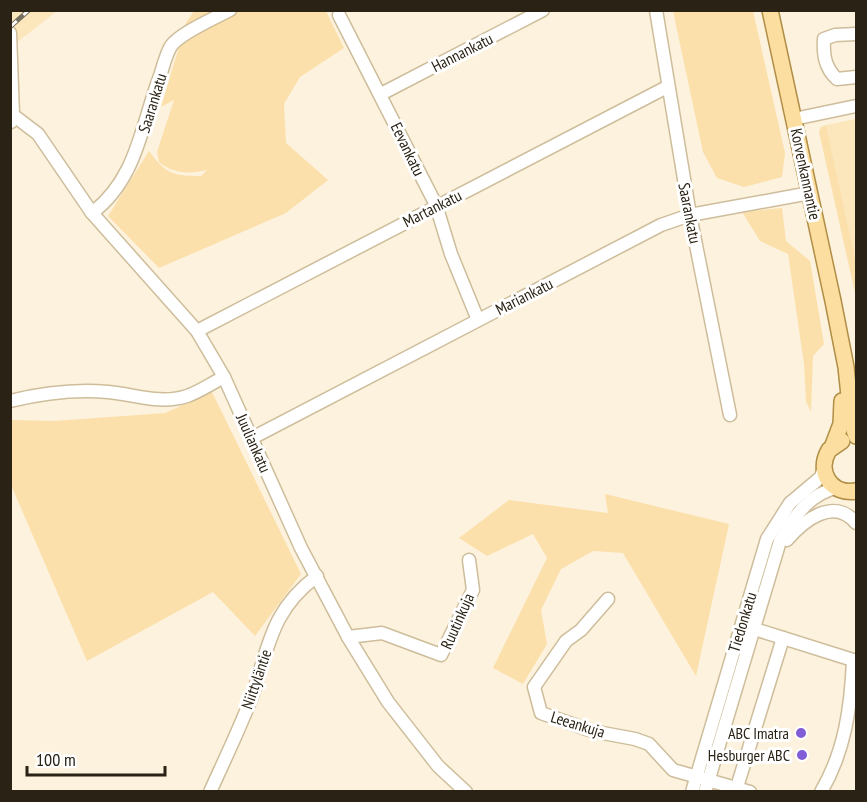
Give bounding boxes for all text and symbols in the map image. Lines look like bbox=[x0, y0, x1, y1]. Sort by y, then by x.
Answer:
street label: Hannankatu bbox=[428, 28, 496, 76]
street label: Saarankatu bbox=[133, 71, 171, 135]
street label: Eevankatu bbox=[387, 119, 429, 179]
street label: Korvenkannantie bbox=[787, 126, 825, 222]
street label: Saarankatu bbox=[674, 181, 706, 245]
street label: Martankatu bbox=[399, 185, 465, 231]
street label: Mariankatu bbox=[492, 273, 556, 319]
street label: Juuliankatu bbox=[232, 410, 276, 476]
street label: Tiedonkatu bbox=[723, 589, 761, 655]
street label: Ruutinkuja bbox=[436, 590, 478, 652]
street label: Niittyläntie bbox=[236, 646, 276, 712]
street label: Leeankuja bbox=[549, 706, 607, 742]
place label: ABC Imatra bbox=[728, 723, 789, 743]
marker: ABC Imatra bbox=[794, 726, 808, 740]
scale bar bbox=[27, 739, 165, 777]
place label: Hesburger ABC bbox=[708, 745, 790, 765]
text: 100 m bbox=[36, 748, 76, 771]
marker: Hesburger ABC bbox=[795, 748, 809, 762]

